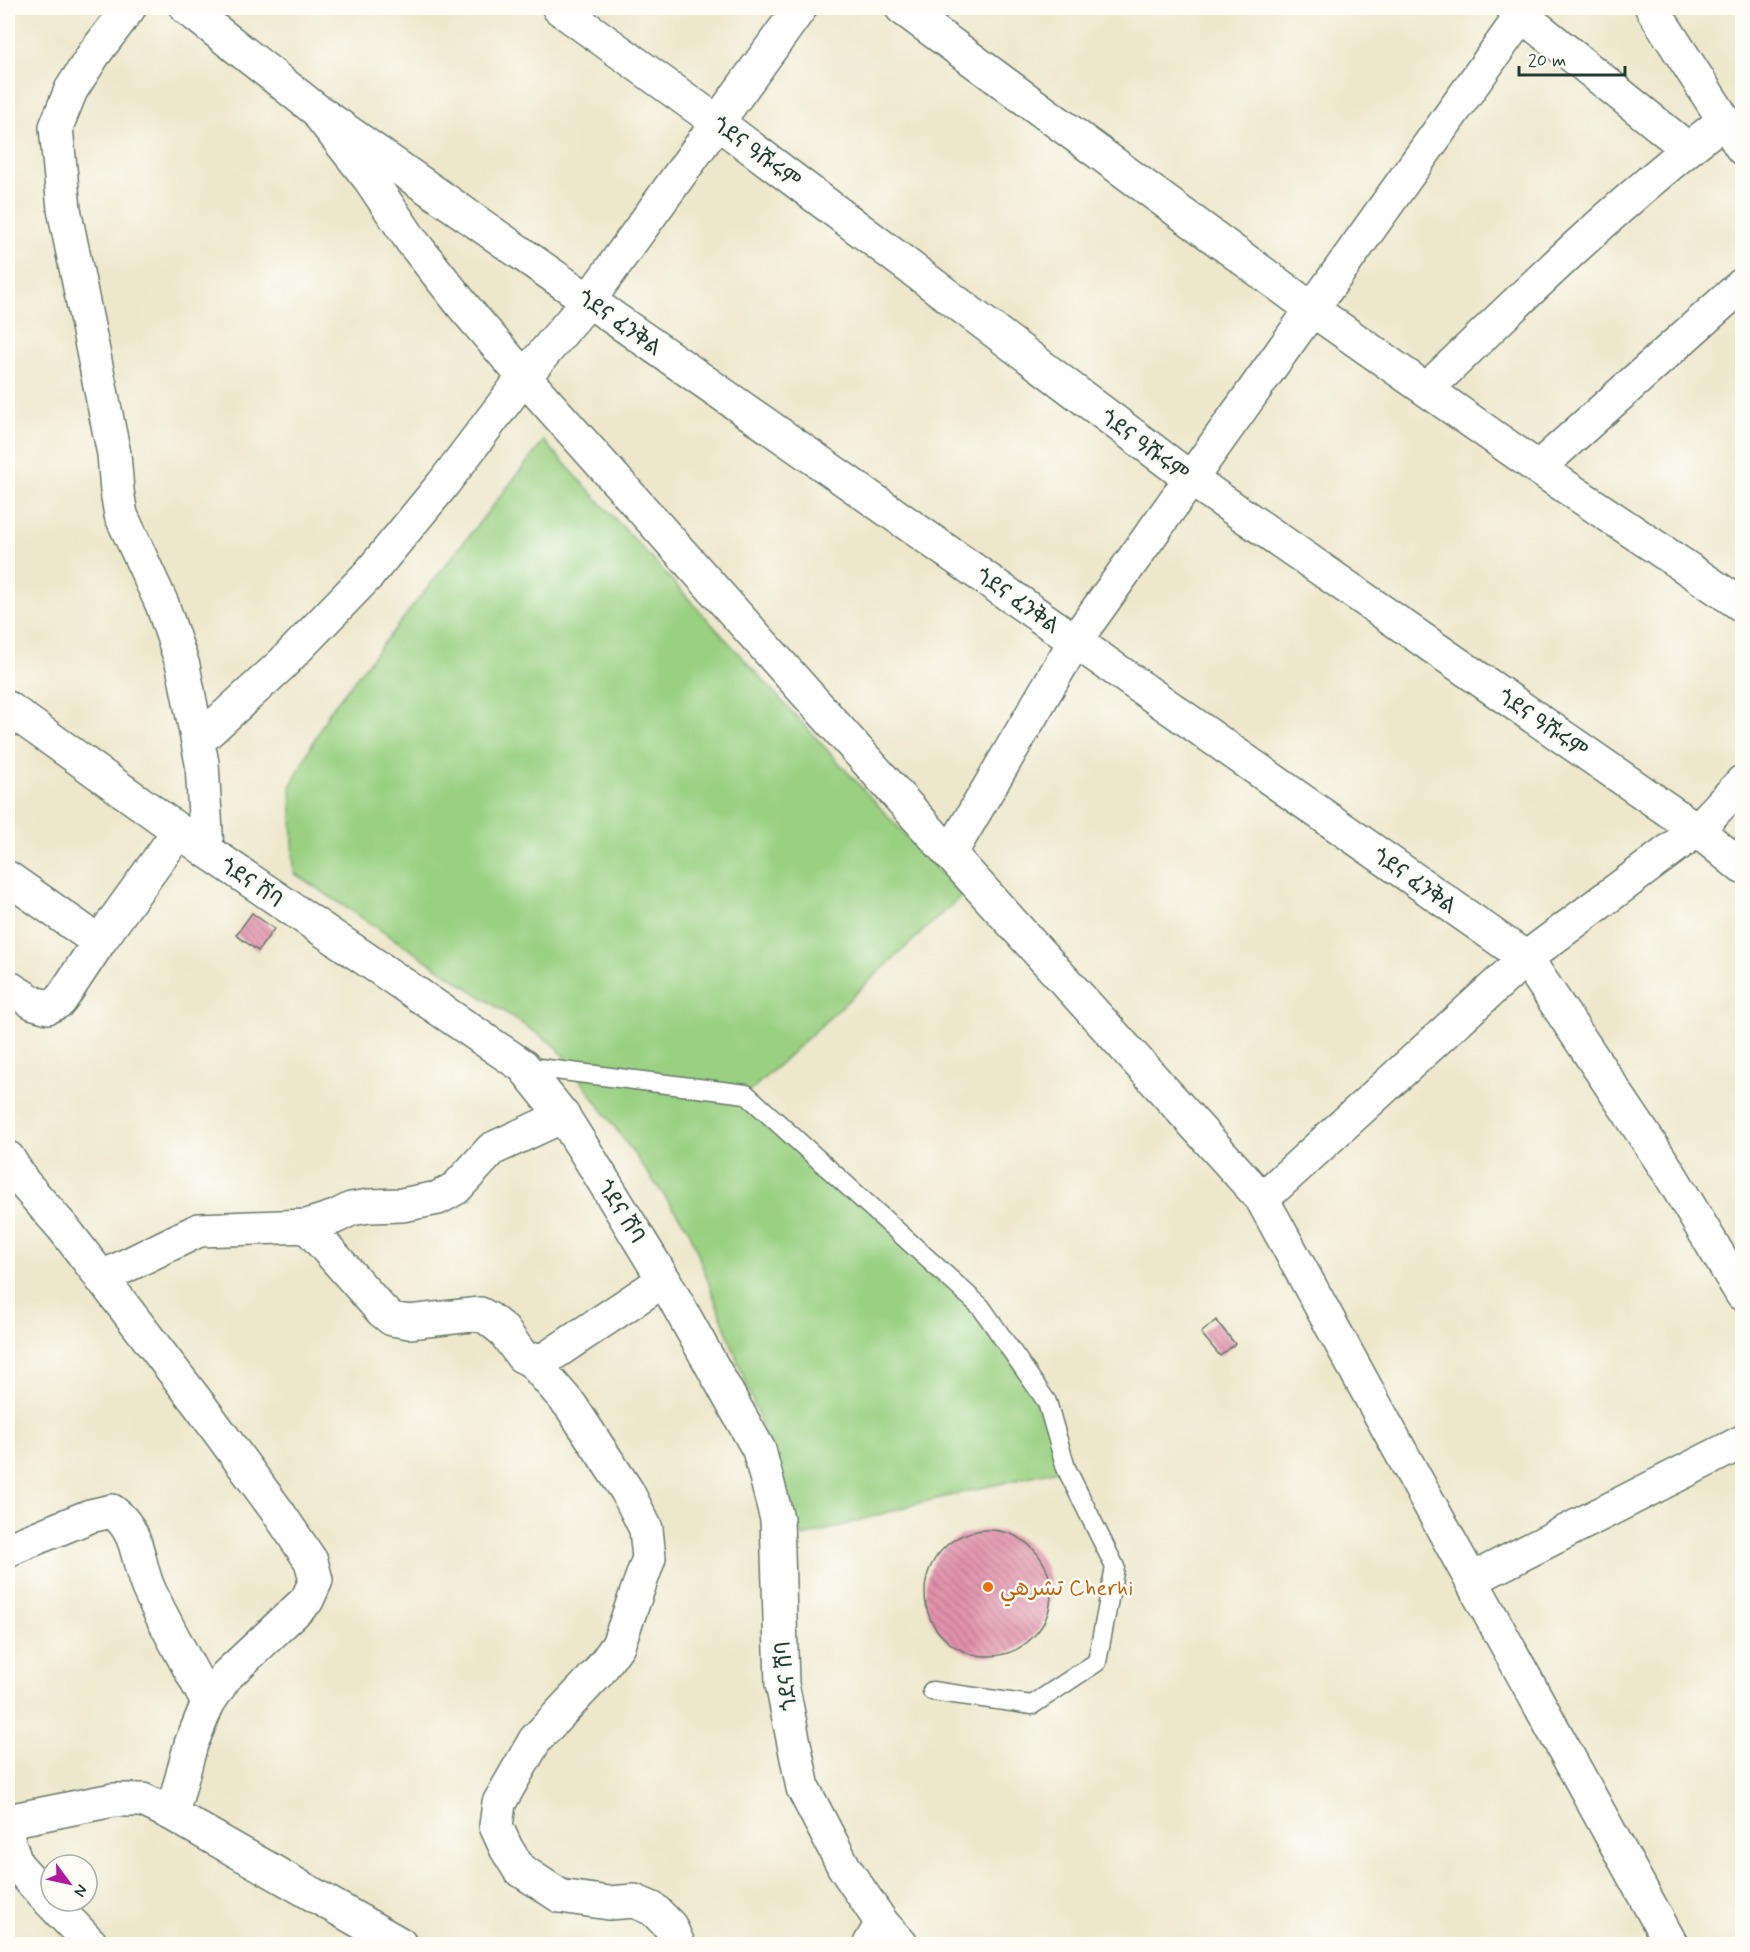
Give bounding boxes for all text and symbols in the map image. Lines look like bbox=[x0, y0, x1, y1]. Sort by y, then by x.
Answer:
scale bar bbox=[1519, 39, 1626, 77]
text: 20 m bbox=[1528, 49, 1566, 73]
street label: ጎደና ዓሹሩም bbox=[706, 111, 805, 196]
street label: ጎደና ፈንቅል bbox=[571, 285, 667, 363]
street label: ጎደና ዓሹሩም bbox=[1094, 404, 1193, 489]
street label: ጎደና ፈንቅል bbox=[969, 563, 1065, 641]
street label: ጎደና ዓሹሩም bbox=[1492, 684, 1592, 766]
street label: ጎደና ፈንቅል bbox=[1366, 843, 1462, 921]
street label: ጎደና ሸባ bbox=[214, 852, 288, 915]
street label: ጎደና ሸባ bbox=[590, 1175, 651, 1249]
place label: تشرهي Cherhi bbox=[1000, 1575, 1133, 1607]
marker: تشرهي Cherhi bbox=[981, 1580, 995, 1594]
street label: ጎደና ሸባ bbox=[769, 1640, 805, 1712]
north arrow bbox=[39, 1853, 99, 1913]
text: N bbox=[69, 1880, 92, 1901]

